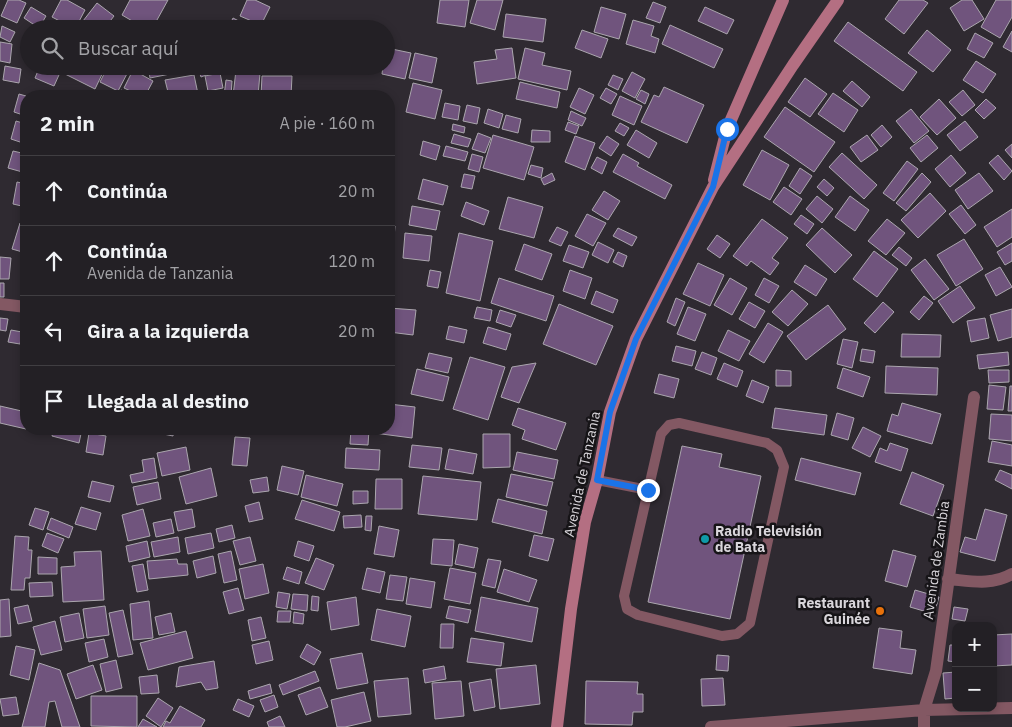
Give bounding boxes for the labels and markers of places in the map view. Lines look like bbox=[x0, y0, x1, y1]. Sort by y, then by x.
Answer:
place label: Radio Televisión de Bata bbox=[715, 522, 822, 556]
marker: Radio Televisión de Bata bbox=[699, 533, 711, 545]
place label: Restaurant Guinée bbox=[797, 594, 870, 628]
marker: Restaurant Guinée bbox=[874, 605, 886, 617]

